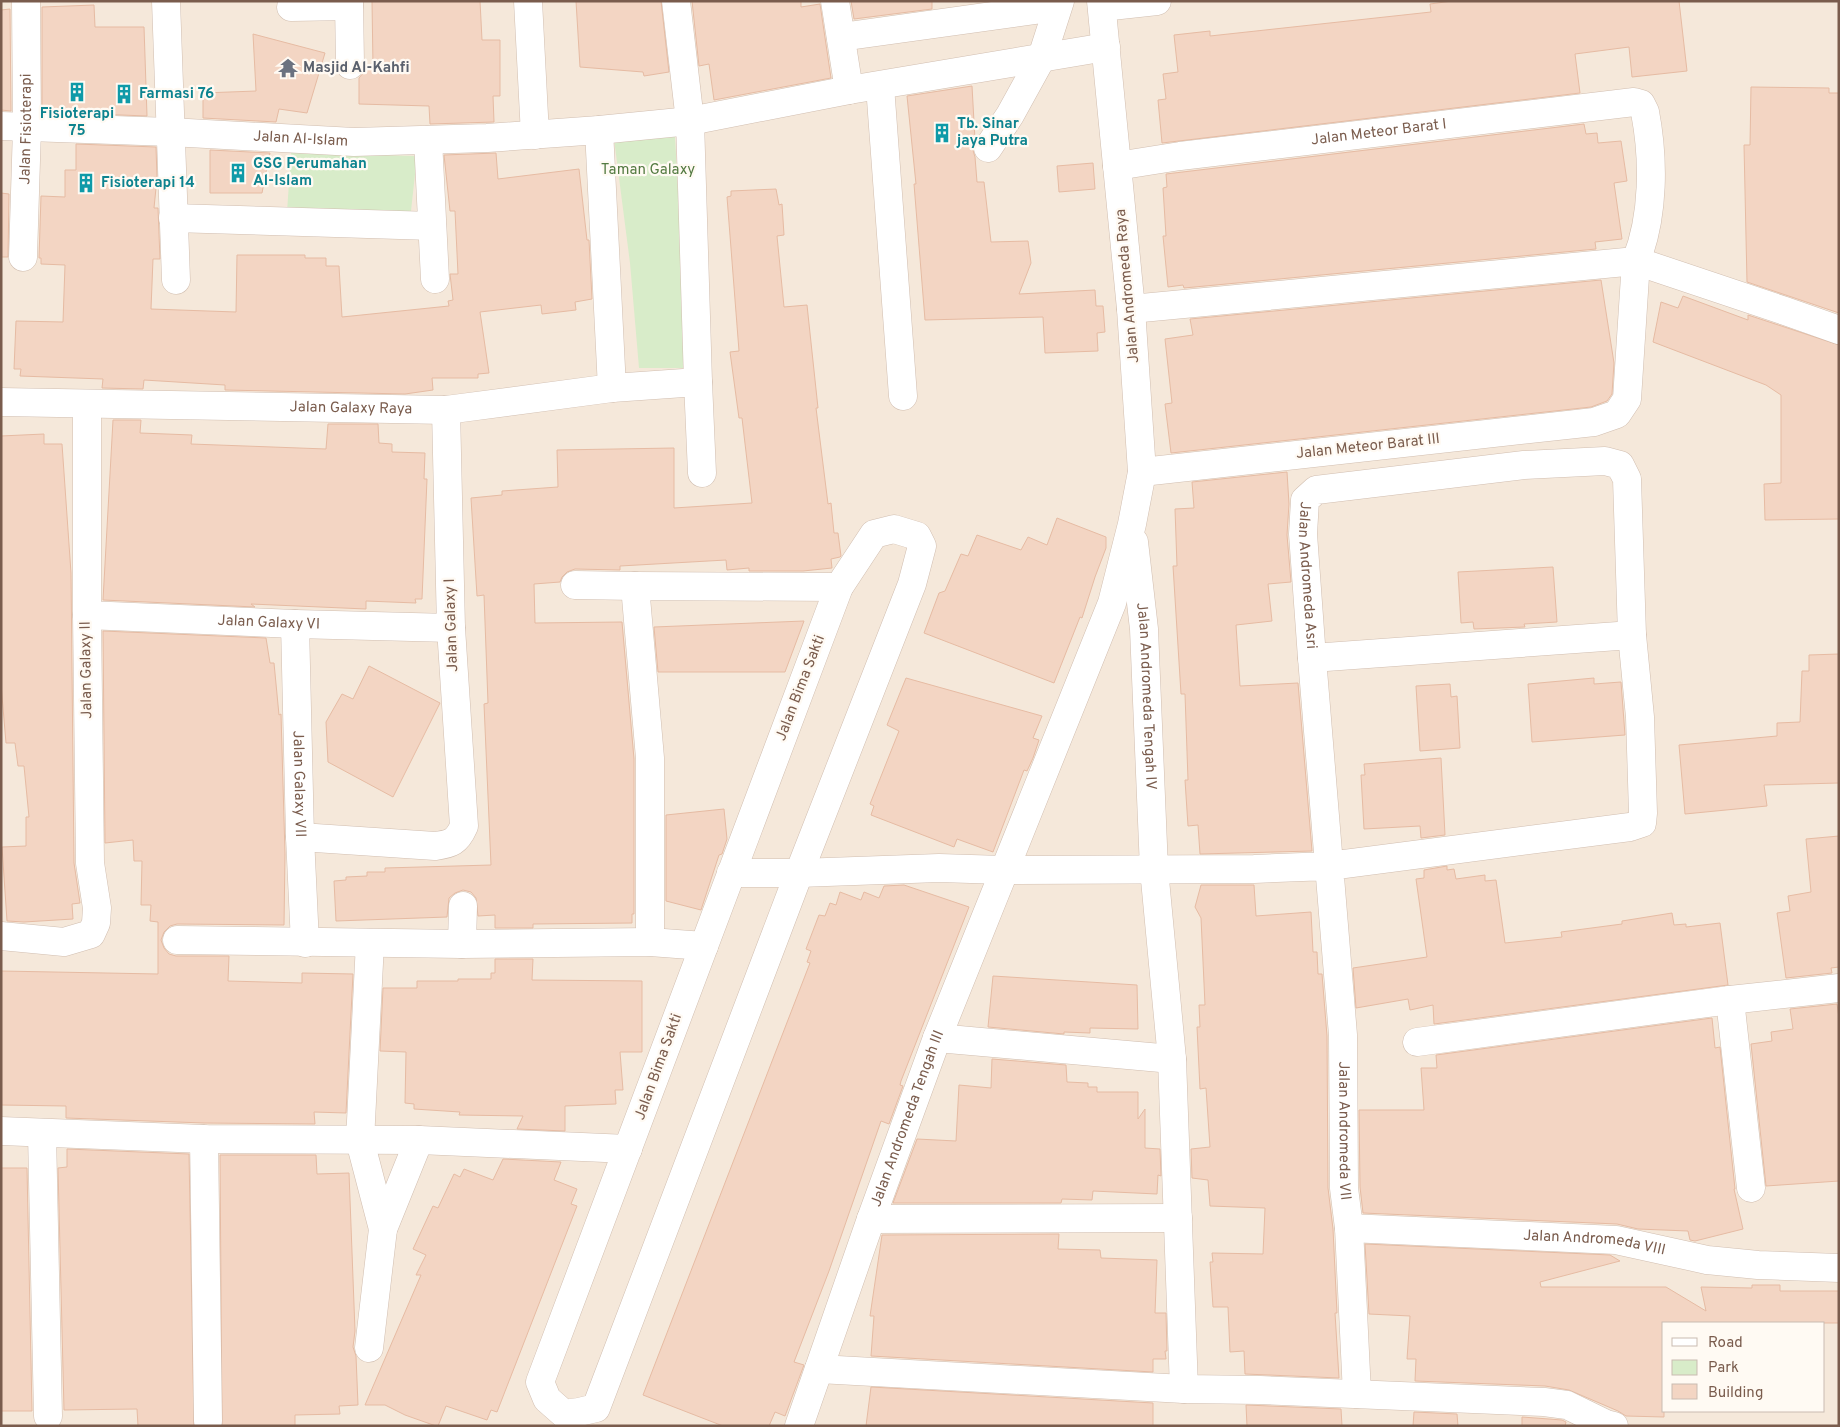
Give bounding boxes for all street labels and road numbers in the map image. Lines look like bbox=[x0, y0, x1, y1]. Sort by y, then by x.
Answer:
street label: Jalan Fisioterapi bbox=[16, 73, 37, 185]
street label: Jalan Meteor Barat I bbox=[1310, 115, 1448, 150]
street label: Jalan Al-Islam bbox=[253, 127, 349, 151]
street label: Jalan Andromeda Raya bbox=[1112, 208, 1144, 364]
street label: Jalan Galaxy Raya bbox=[289, 398, 412, 419]
street label: Jalan Meteor Barat III bbox=[1295, 430, 1441, 464]
street label: Jalan Andromeda Asri bbox=[1293, 501, 1321, 650]
street label: Jalan Galaxy I bbox=[441, 578, 463, 672]
street label: Jalan Andromeda Tengah IV bbox=[1132, 602, 1160, 791]
street label: Jalan Galaxy VI bbox=[217, 611, 320, 634]
street label: Jalan Galaxy II bbox=[77, 621, 97, 719]
street label: Jalan Bima Sakti bbox=[772, 632, 830, 744]
street label: Jalan Galaxy VII bbox=[288, 730, 310, 838]
street label: Jalan Bima Sakti bbox=[631, 1011, 687, 1123]
street label: Jalan Andromeda Tengah III bbox=[867, 1028, 949, 1209]
street label: Jalan Andromeda VII bbox=[1334, 1061, 1355, 1202]
street label: Jalan Andromeda VIII bbox=[1523, 1226, 1667, 1260]

